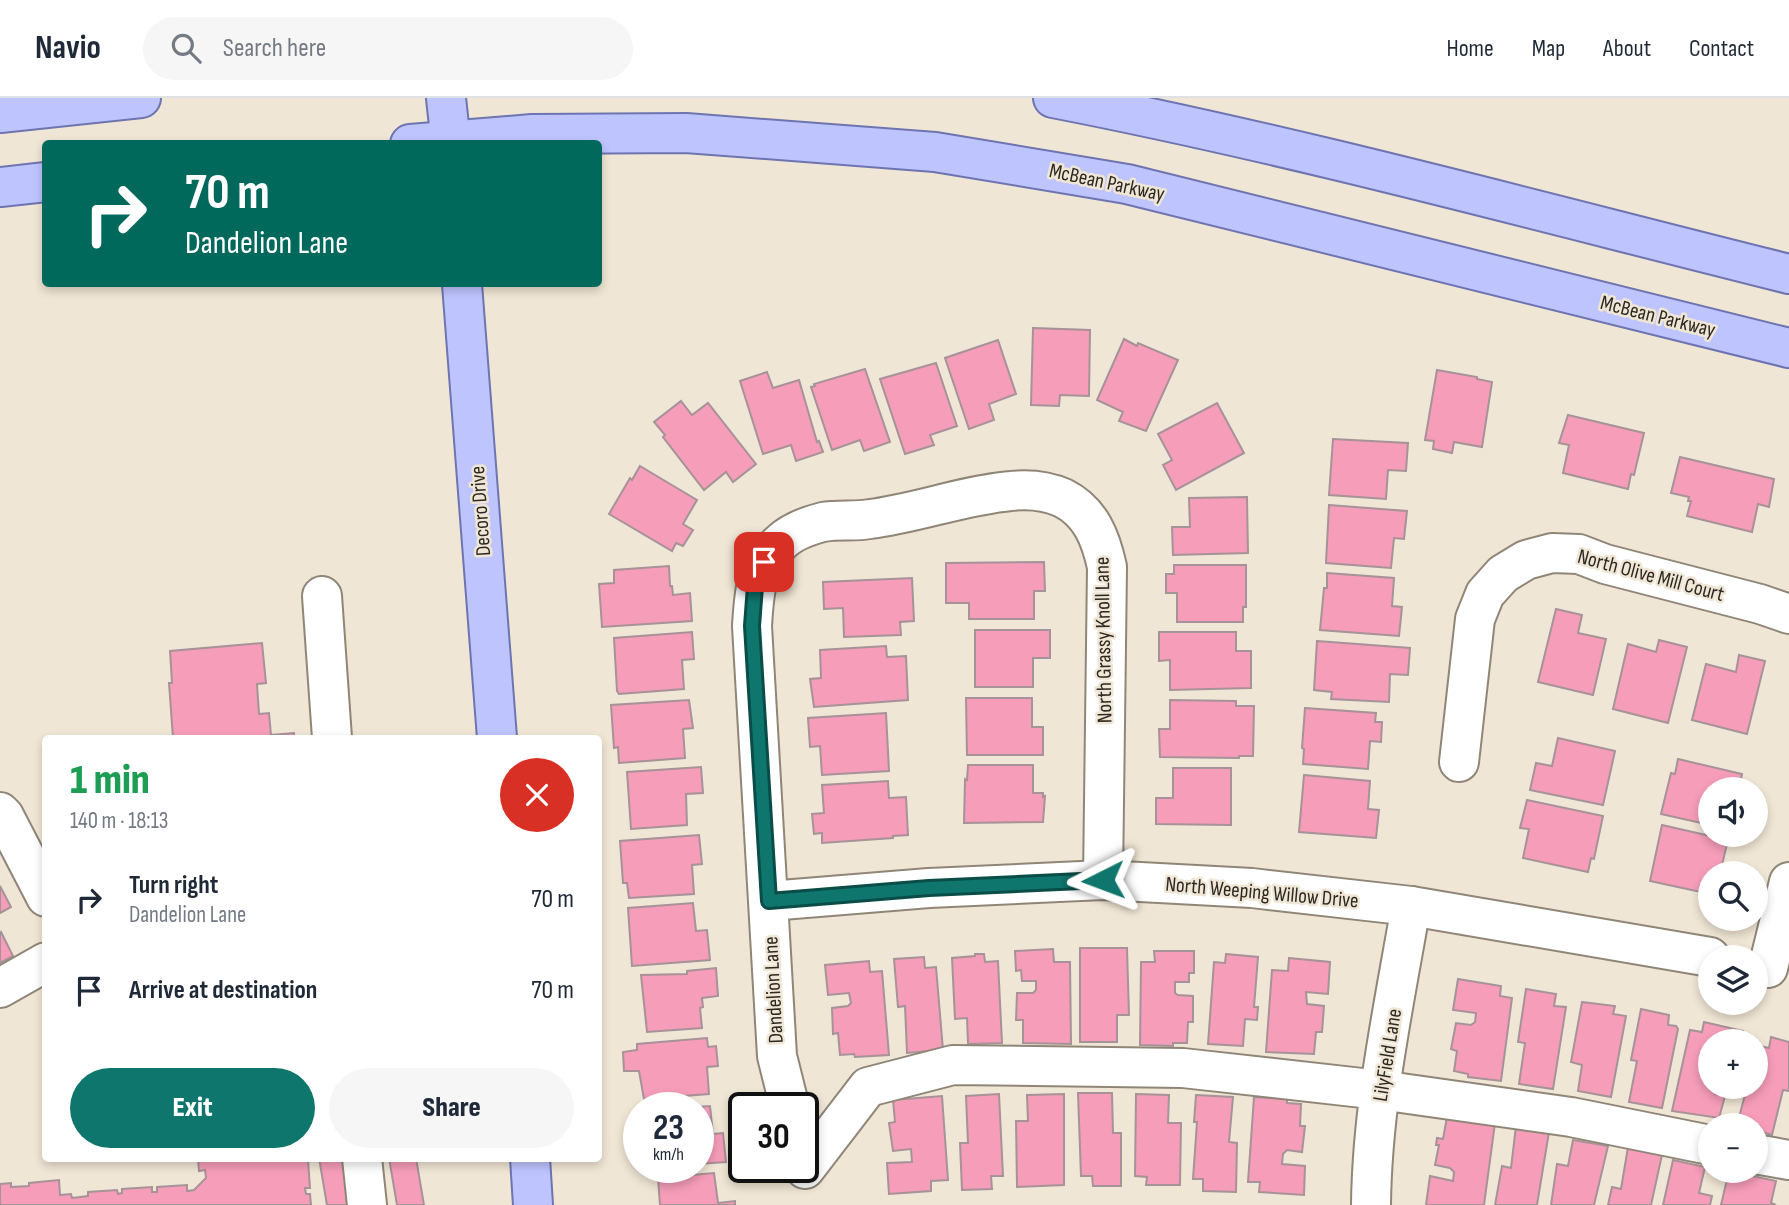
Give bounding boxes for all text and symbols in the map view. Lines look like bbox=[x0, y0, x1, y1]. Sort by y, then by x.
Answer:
search box bbox=[143, 17, 633, 80]
text: Navio bbox=[35, 28, 101, 68]
icon: search bbox=[167, 29, 205, 67]
text: Search here bbox=[223, 33, 326, 64]
text: Home bbox=[1446, 34, 1494, 63]
text: Map bbox=[1532, 34, 1565, 63]
text: About bbox=[1603, 34, 1651, 63]
text: Contact bbox=[1689, 34, 1754, 63]
street label: McBean Parkway bbox=[1047, 158, 1167, 207]
text: 70 m bbox=[185, 164, 270, 223]
icon: right bbox=[70, 168, 161, 259]
text: Dandelion Lane bbox=[185, 224, 348, 263]
street label: McBean Parkway bbox=[1598, 290, 1718, 343]
street label: Decoro Drive bbox=[465, 465, 496, 557]
pin bbox=[734, 532, 794, 592]
icon: arrive bbox=[745, 543, 783, 581]
street label: North Olive Mill Court bbox=[1575, 544, 1727, 607]
street label: North Grassy Knoll Lane bbox=[1090, 557, 1117, 723]
text: 1 min bbox=[70, 755, 150, 806]
button: close bbox=[500, 758, 574, 832]
map controls bbox=[1698, 777, 1768, 1183]
button: sound bbox=[1698, 777, 1768, 847]
text: 140 m · 18:13 bbox=[70, 807, 168, 835]
position arrow bbox=[1066, 843, 1140, 917]
button: search bbox=[1698, 861, 1768, 931]
text: Turn right bbox=[129, 870, 218, 901]
street label: North Weeping Willow Drive bbox=[1164, 872, 1360, 913]
icon: right bbox=[70, 881, 108, 919]
text: 70 m bbox=[531, 884, 574, 915]
text: Dandelion Lane bbox=[129, 901, 246, 929]
street label: Dandelion Lane bbox=[758, 936, 789, 1044]
button: layers bbox=[1698, 945, 1768, 1015]
icon: arrive bbox=[70, 972, 108, 1010]
text: Arrive at destination bbox=[129, 975, 317, 1006]
text: 70 m bbox=[531, 975, 574, 1006]
street label: LilyField Lane bbox=[1368, 1007, 1407, 1103]
button: + bbox=[1698, 1029, 1768, 1099]
button: Exit bbox=[70, 1068, 315, 1148]
button: Share bbox=[329, 1068, 574, 1148]
speed limit sign: 30 bbox=[728, 1092, 819, 1183]
text: 23 bbox=[653, 1107, 684, 1150]
button: − bbox=[1698, 1113, 1768, 1183]
text: km/h bbox=[653, 1144, 684, 1165]

